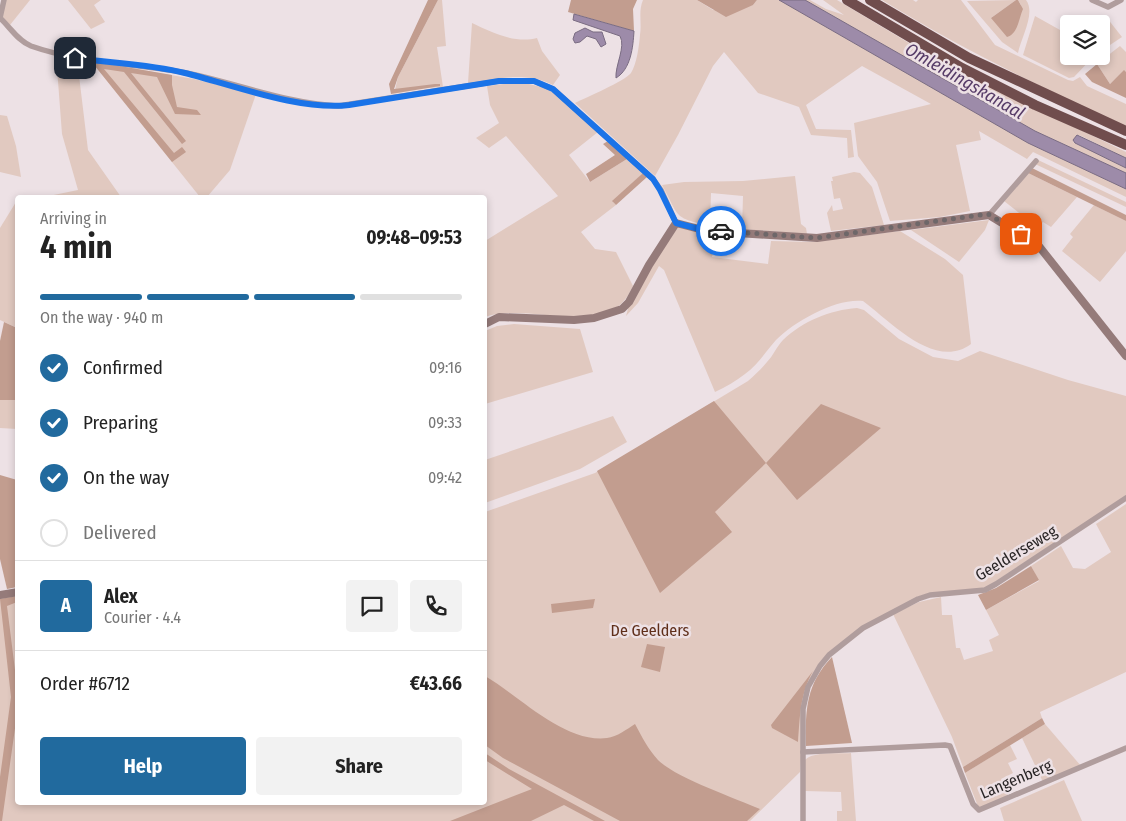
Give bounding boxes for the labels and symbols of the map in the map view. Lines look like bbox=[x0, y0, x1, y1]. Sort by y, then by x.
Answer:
pin bbox=[54, 37, 96, 79]
water label: Omleidingskanaal bbox=[901, 38, 1029, 124]
courier bbox=[696, 206, 746, 256]
pin bbox=[1000, 213, 1042, 255]
street label: Geelderseweg bbox=[972, 521, 1061, 585]
park label: De Geelders bbox=[611, 621, 690, 640]
street label: Langenberg bbox=[977, 755, 1055, 803]

